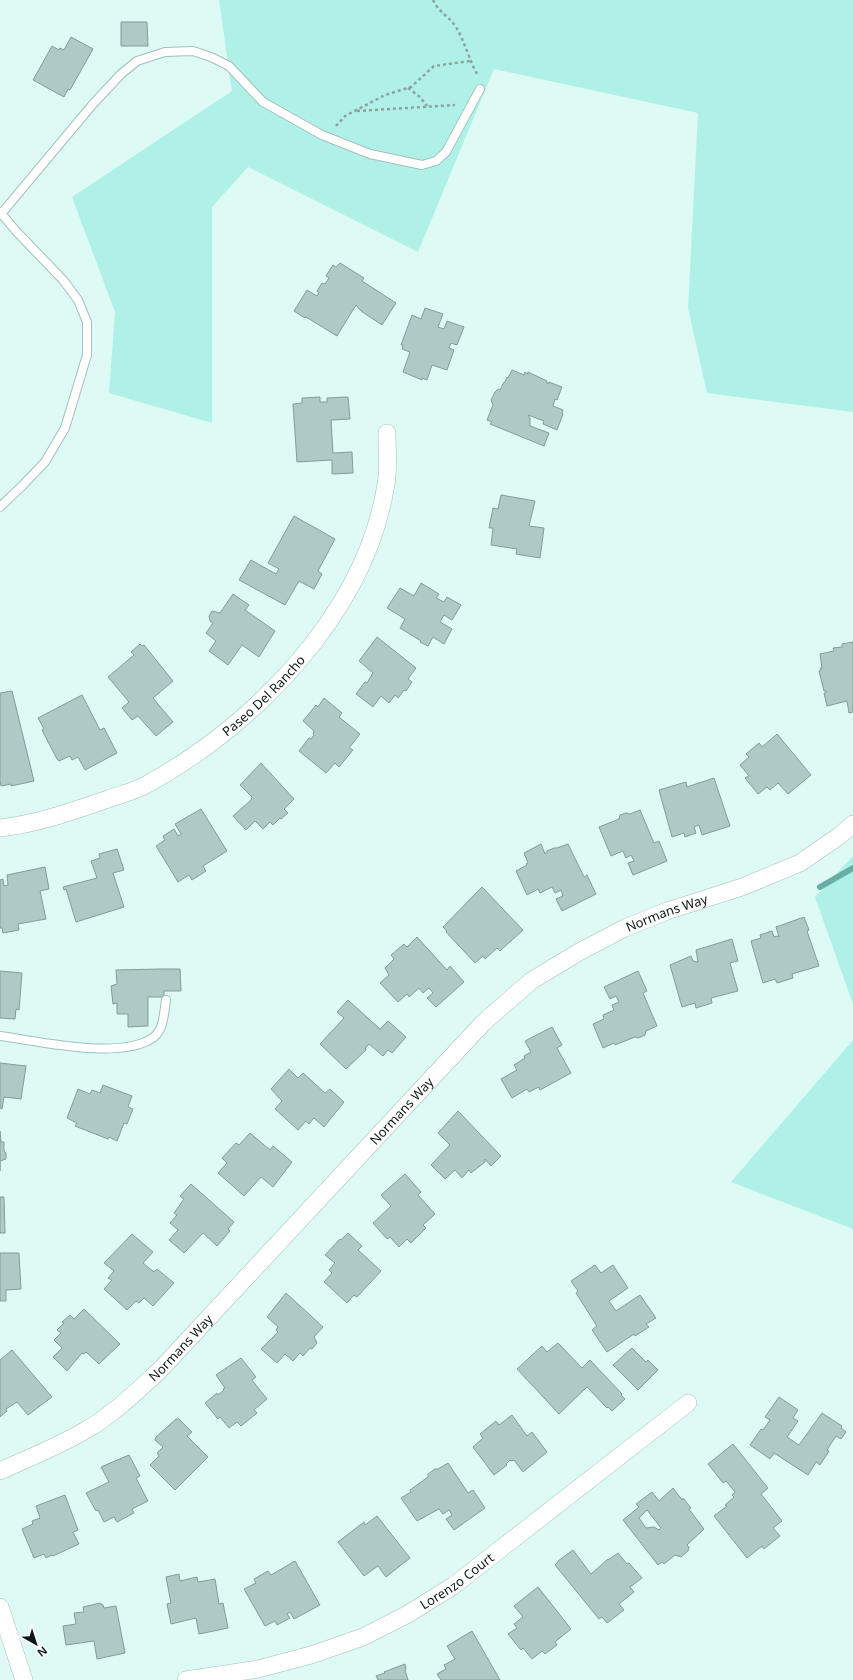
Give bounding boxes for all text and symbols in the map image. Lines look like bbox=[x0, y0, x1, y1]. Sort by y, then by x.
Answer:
street label: Paseo Del Rancho bbox=[218, 651, 309, 740]
street label: Normans Way bbox=[623, 889, 710, 936]
street label: Normans Way bbox=[365, 1073, 437, 1148]
street label: Normans Way bbox=[145, 1310, 217, 1385]
street label: Lorenzo Court bbox=[416, 1548, 498, 1614]
north arrow bbox=[16, 1624, 56, 1664]
text: N bbox=[34, 1644, 51, 1661]

